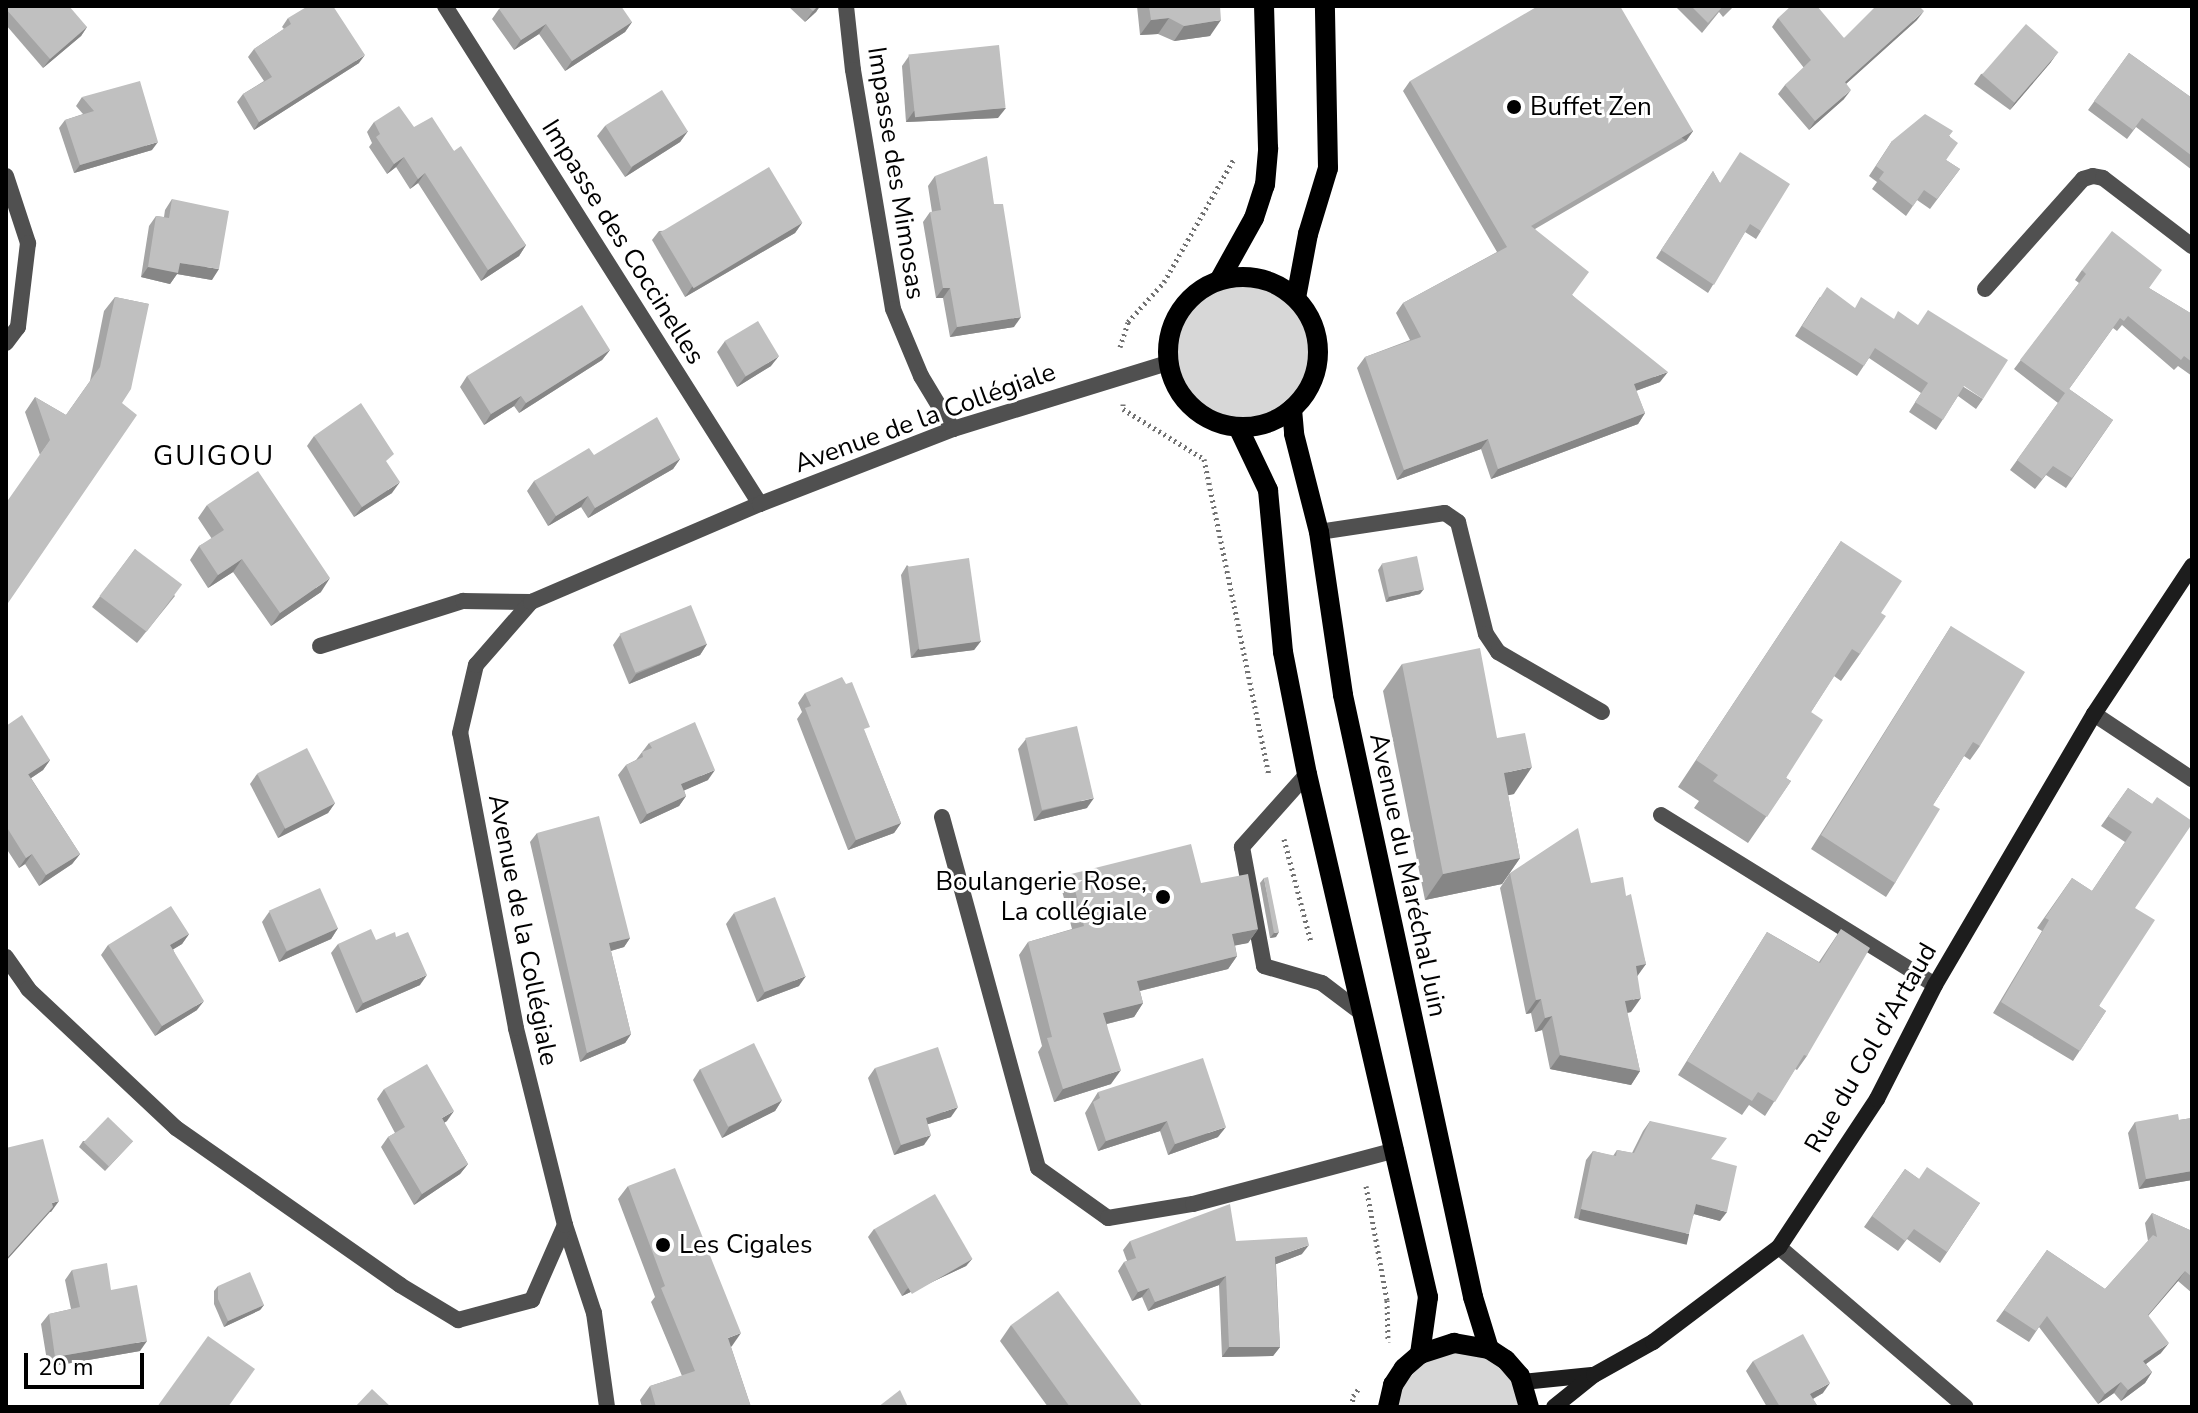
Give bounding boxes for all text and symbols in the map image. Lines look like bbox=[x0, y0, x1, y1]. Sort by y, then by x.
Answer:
street label: Impasse des Mimosas bbox=[861, 44, 931, 302]
place label: Buffet Zen bbox=[1530, 91, 1652, 123]
marker: Buffet Zen bbox=[1505, 98, 1523, 116]
street label: Impasse des Coccinelles bbox=[535, 114, 711, 370]
street label: Avenue de la Collégiale bbox=[790, 356, 1060, 480]
district label: GUIGOU bbox=[153, 439, 275, 473]
street label: Avenue du Maréchal Juin bbox=[1363, 730, 1453, 1020]
street label: Avenue de la Collégiale bbox=[481, 792, 565, 1068]
place label: Boulangerie Rose, La collégiale bbox=[935, 866, 1147, 928]
marker: Boulangerie Rose, La collégiale bbox=[1154, 888, 1172, 906]
street label: Rue du Col d'Artaud bbox=[1798, 938, 1944, 1158]
place label: Les Cigales bbox=[679, 1229, 812, 1261]
marker: Les Cigales bbox=[654, 1236, 672, 1254]
scale bar bbox=[28, 1337, 148, 1387]
text: 20 m bbox=[38, 1351, 94, 1383]

